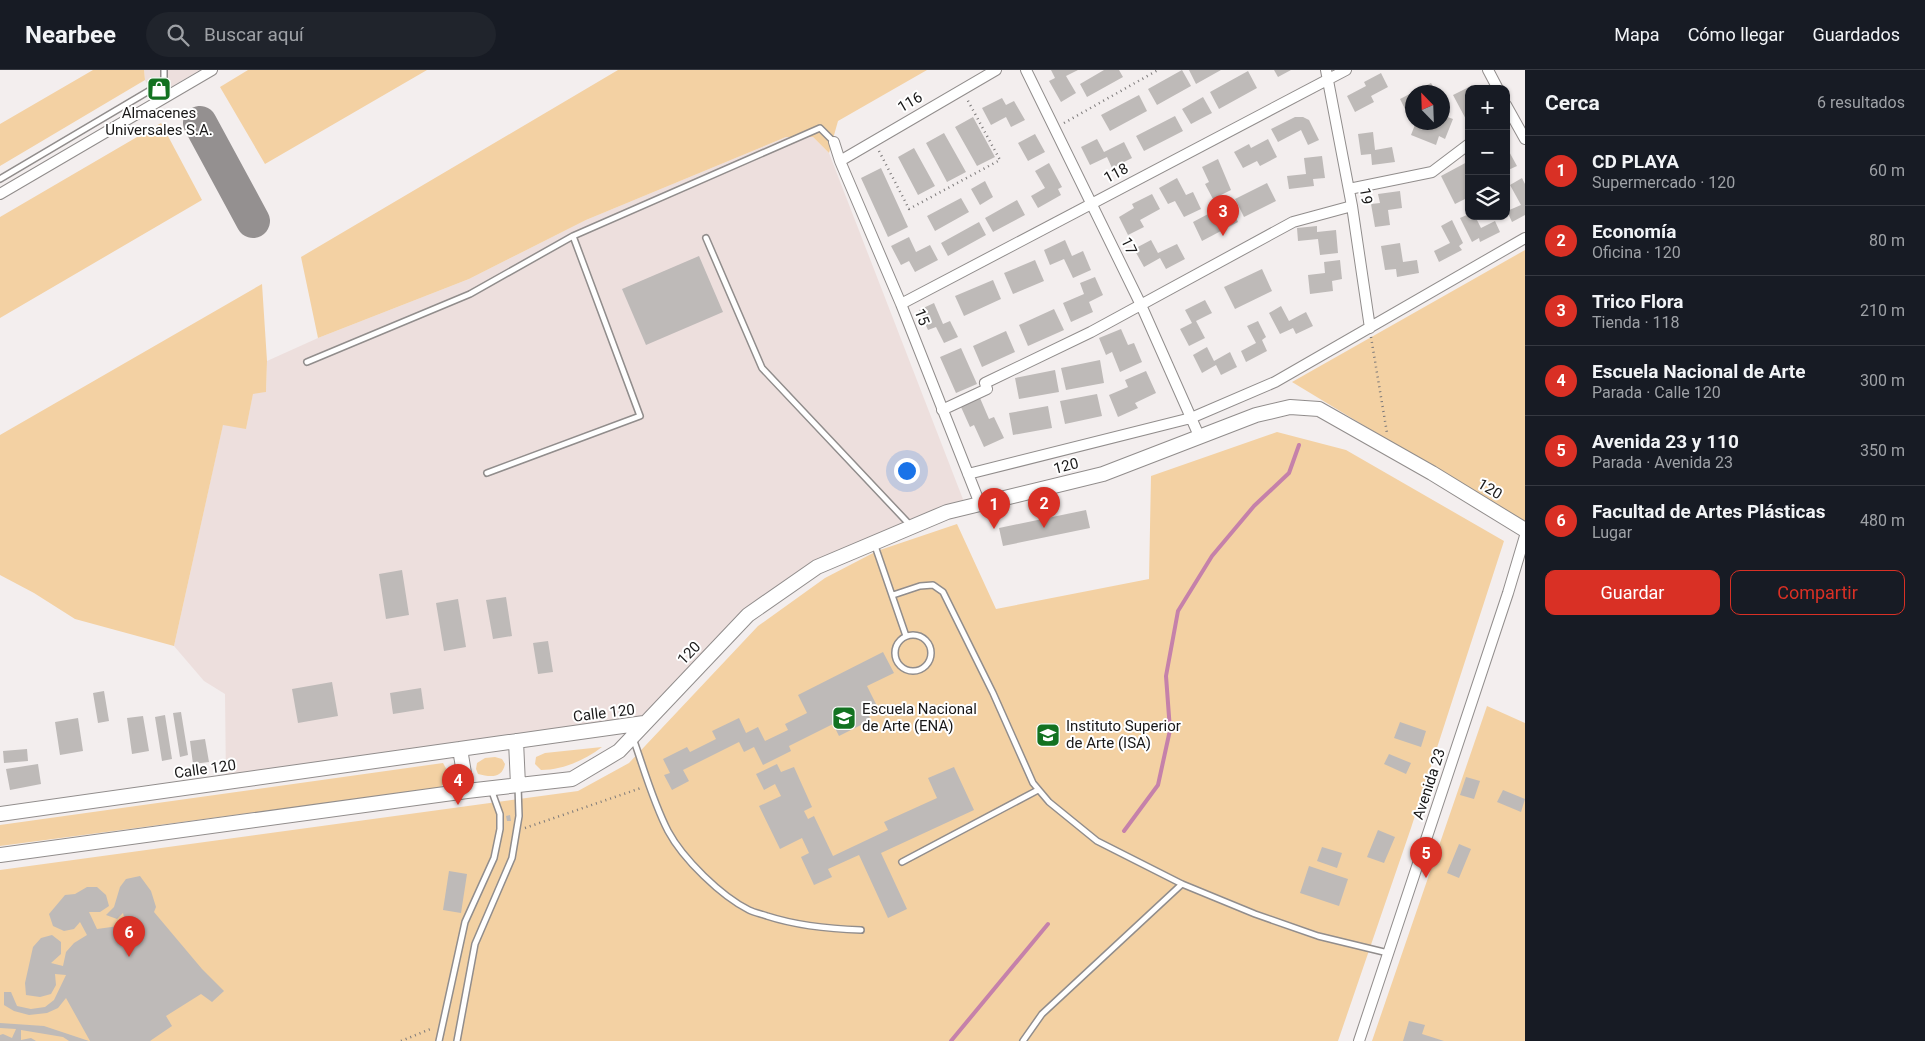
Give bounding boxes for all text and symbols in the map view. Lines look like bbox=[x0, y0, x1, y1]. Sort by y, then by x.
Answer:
search box bbox=[146, 12, 496, 57]
text: Nearbee bbox=[25, 21, 116, 49]
icon: search bbox=[164, 21, 192, 49]
text: Buscar aquí bbox=[204, 23, 304, 46]
text: Mapa bbox=[1614, 24, 1660, 45]
text: Cómo llegar bbox=[1688, 24, 1784, 45]
text: Guardados bbox=[1812, 24, 1900, 45]
shop icon: Almacenes Universales S.A. bbox=[146, 76, 172, 102]
north arrow bbox=[1405, 85, 1450, 130]
map controls bbox=[1465, 85, 1510, 220]
button: + bbox=[1465, 85, 1510, 130]
street label: 116 bbox=[895, 88, 925, 116]
text: Cerca bbox=[1545, 91, 1600, 115]
text: 6 resultados bbox=[1817, 93, 1905, 112]
place label: Almacenes Universales S.A. bbox=[105, 104, 213, 139]
button: − bbox=[1465, 130, 1510, 175]
text: CD PLAYA bbox=[1592, 150, 1679, 173]
street label: 118 bbox=[1101, 159, 1131, 187]
text: 1 bbox=[1556, 161, 1566, 180]
text: 60 m bbox=[1869, 161, 1905, 180]
text: Supermercado · 120 bbox=[1592, 173, 1735, 192]
button: layers bbox=[1465, 175, 1510, 220]
street label: 19 bbox=[1356, 186, 1376, 206]
pin: 3 bbox=[1207, 195, 1239, 236]
text: Economía bbox=[1592, 220, 1676, 243]
text: 2 bbox=[1556, 231, 1566, 250]
text: 80 m bbox=[1869, 231, 1905, 250]
street label: 17 bbox=[1117, 234, 1141, 258]
text: Oficina · 120 bbox=[1592, 243, 1681, 262]
text: Trico Flora bbox=[1592, 290, 1683, 313]
text: 3 bbox=[1556, 301, 1566, 320]
text: 210 m bbox=[1860, 301, 1905, 320]
street label: 15 bbox=[911, 306, 933, 328]
text: Tienda · 118 bbox=[1592, 313, 1680, 332]
text: Escuela Nacional de Arte bbox=[1592, 360, 1806, 383]
text: 4 bbox=[1556, 371, 1566, 390]
text: 300 m bbox=[1860, 371, 1905, 390]
text: Parada · Calle 120 bbox=[1592, 383, 1721, 402]
text: Avenida 23 y 110 bbox=[1592, 430, 1739, 453]
text: 5 bbox=[1556, 441, 1566, 460]
text: 350 m bbox=[1860, 441, 1905, 460]
text: Parada · Avenida 23 bbox=[1592, 453, 1733, 472]
street label: 120 bbox=[1052, 454, 1080, 478]
your location bbox=[894, 458, 920, 484]
street label: 120 bbox=[1475, 475, 1505, 503]
pin: 2 bbox=[1028, 487, 1060, 528]
pin: 1 bbox=[978, 488, 1010, 529]
text: Facultad de Artes Plásticas bbox=[1592, 500, 1825, 523]
text: 6 bbox=[1556, 511, 1566, 530]
text: 480 m bbox=[1860, 511, 1905, 530]
text: Lugar bbox=[1592, 523, 1632, 542]
button: Guardar bbox=[1545, 570, 1720, 615]
button: Compartir bbox=[1730, 570, 1905, 615]
street label: 120 bbox=[674, 638, 704, 668]
street label: Calle 120 bbox=[572, 700, 636, 726]
place label: Escuela Nacional de Arte (ENA) bbox=[862, 700, 977, 735]
school or university icon: Escuela Nacional de Arte (ENA) bbox=[831, 705, 857, 731]
place label: Instituto Superior de Arte (ISA) bbox=[1066, 717, 1181, 752]
school or university icon: Instituto Superior de Arte (ISA) bbox=[1035, 722, 1061, 748]
street label: Avenida 23 bbox=[1409, 746, 1449, 822]
street label: Calle 120 bbox=[173, 756, 237, 782]
pin: 4 bbox=[442, 764, 474, 805]
pin: 5 bbox=[1410, 837, 1442, 878]
pin: 6 bbox=[113, 916, 145, 957]

